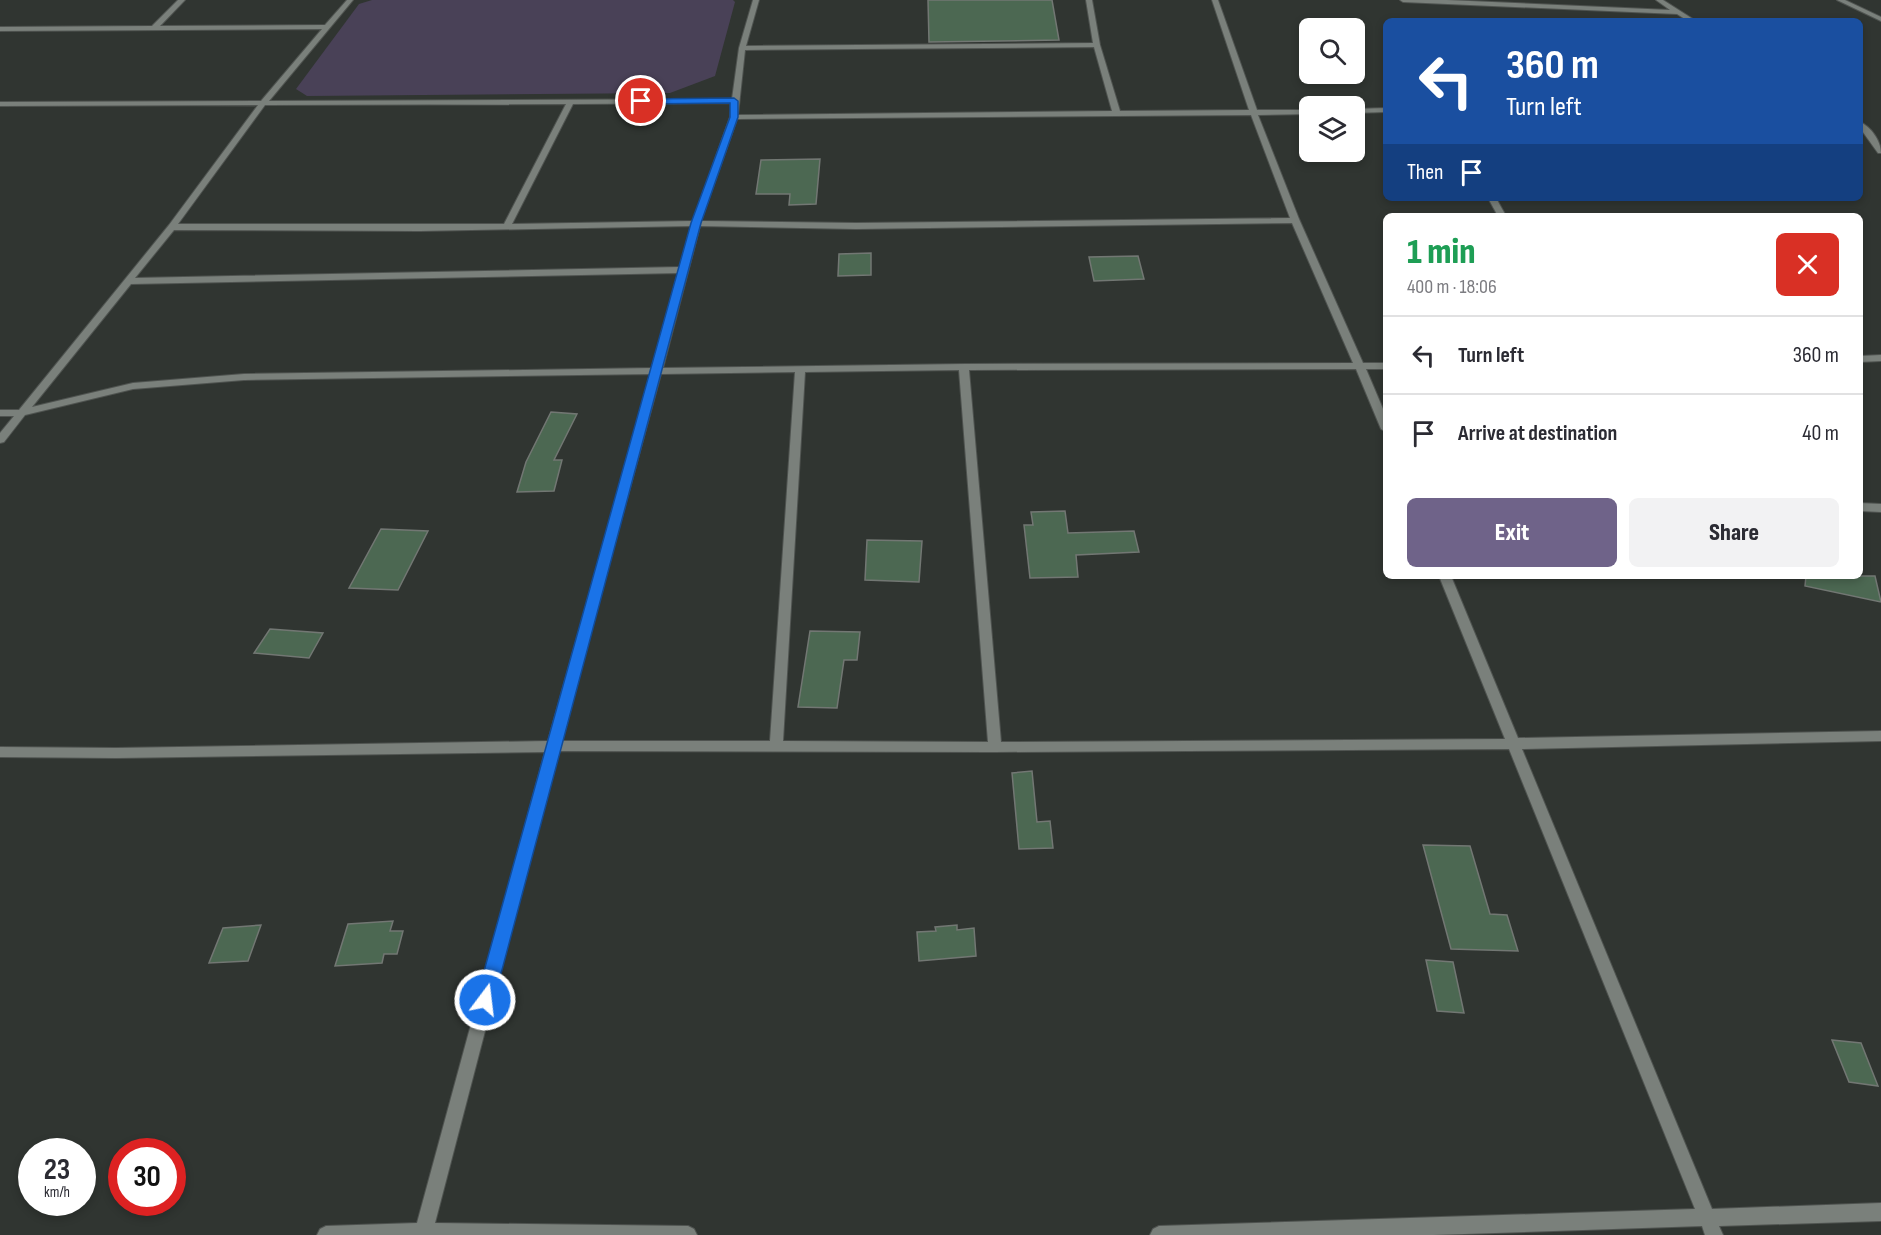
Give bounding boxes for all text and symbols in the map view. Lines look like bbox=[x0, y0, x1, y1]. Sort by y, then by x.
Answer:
map controls bbox=[1299, 18, 1365, 162]
button: search bbox=[1299, 18, 1365, 84]
text: 360 m bbox=[1506, 40, 1599, 91]
icon: left bbox=[1407, 42, 1485, 120]
pin bbox=[615, 75, 666, 126]
icon: arrive bbox=[624, 84, 657, 117]
text: Turn left bbox=[1506, 91, 1582, 123]
button: layers bbox=[1299, 96, 1365, 162]
icon: arrive bbox=[1455, 156, 1488, 189]
text: Then bbox=[1407, 159, 1443, 186]
text: 1 min bbox=[1407, 231, 1475, 274]
button: close bbox=[1776, 233, 1839, 296]
text: 400 m · 18:06 bbox=[1407, 275, 1497, 299]
icon: left bbox=[1407, 339, 1440, 372]
text: Turn left bbox=[1458, 342, 1524, 369]
text: 360 m bbox=[1793, 342, 1839, 369]
icon: arrive bbox=[1407, 417, 1440, 450]
text: Arrive at destination bbox=[1458, 420, 1617, 447]
text: 40 m bbox=[1802, 420, 1839, 447]
button: Exit bbox=[1407, 498, 1617, 567]
button: Share bbox=[1629, 498, 1839, 567]
position arrow bbox=[453, 968, 517, 1032]
speed limit sign: 30 bbox=[108, 1138, 186, 1216]
text: 23 bbox=[44, 1152, 70, 1188]
text: km/h bbox=[44, 1183, 70, 1202]

